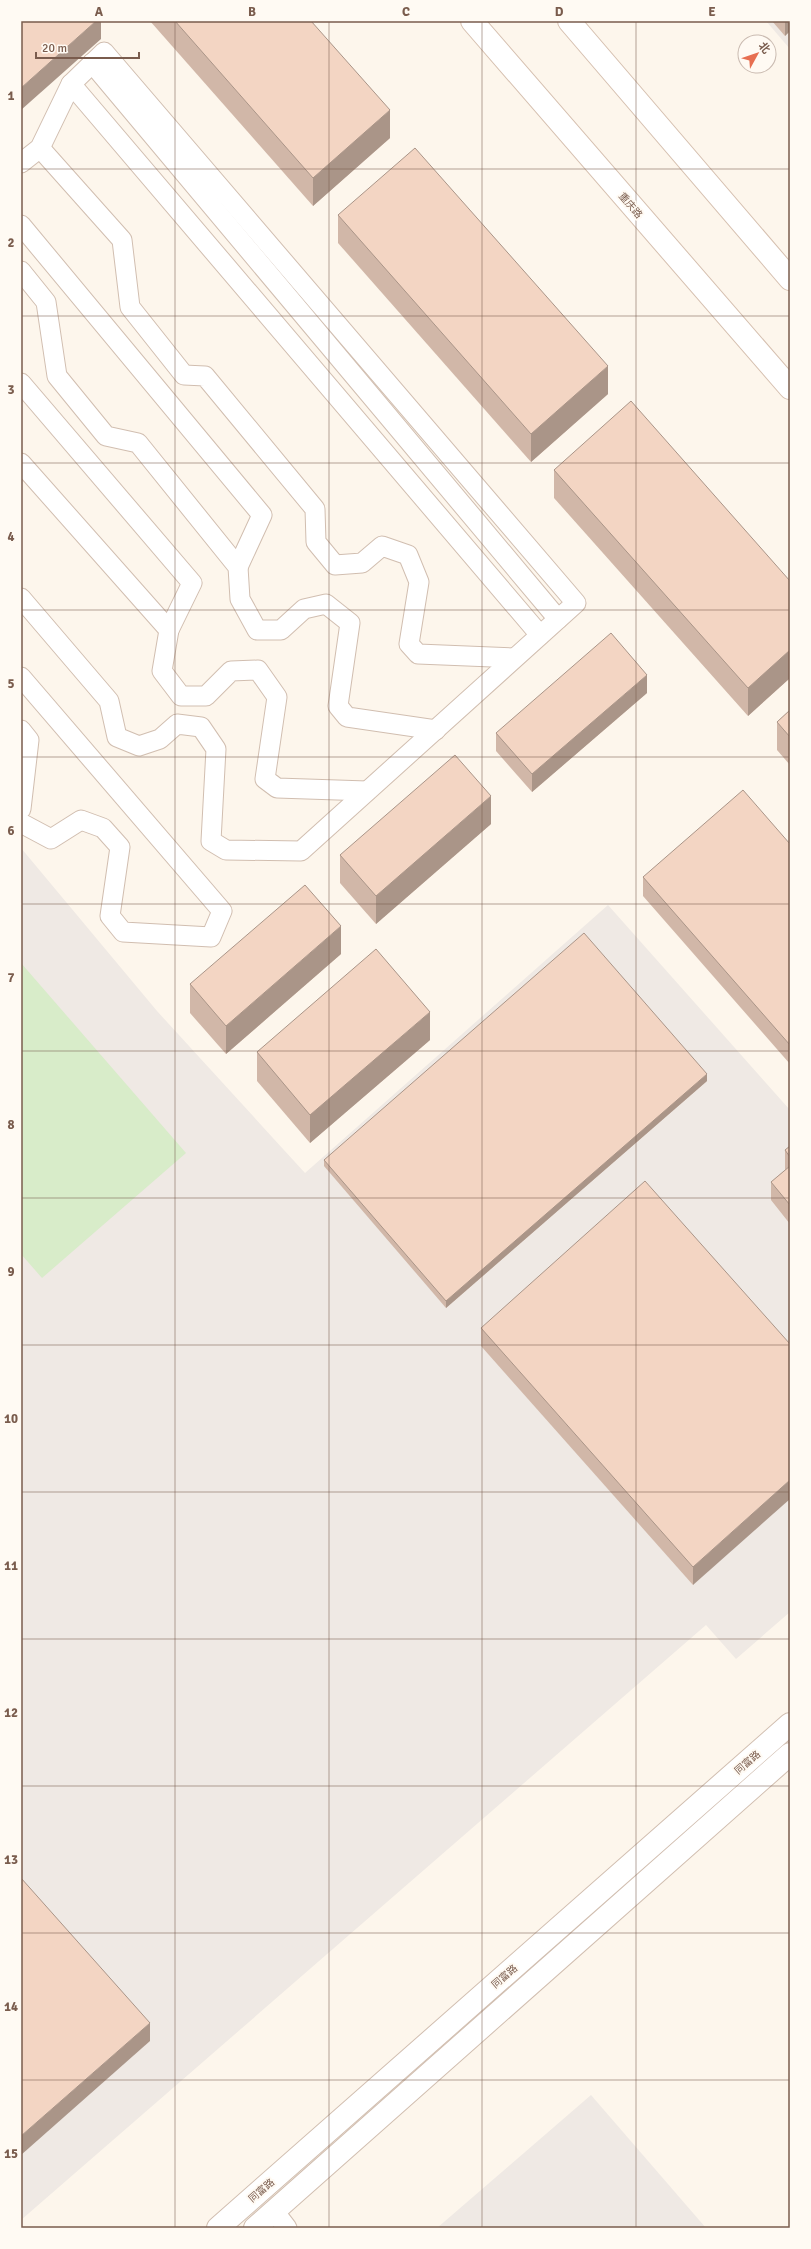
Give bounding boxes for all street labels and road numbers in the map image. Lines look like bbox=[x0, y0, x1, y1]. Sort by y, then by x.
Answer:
street label: 重庆路 bbox=[616, 190, 645, 221]
street label: 同富路 bbox=[732, 1748, 763, 1777]
street label: 同富路 bbox=[489, 1962, 520, 1991]
street label: 同富路 bbox=[246, 2176, 277, 2205]

